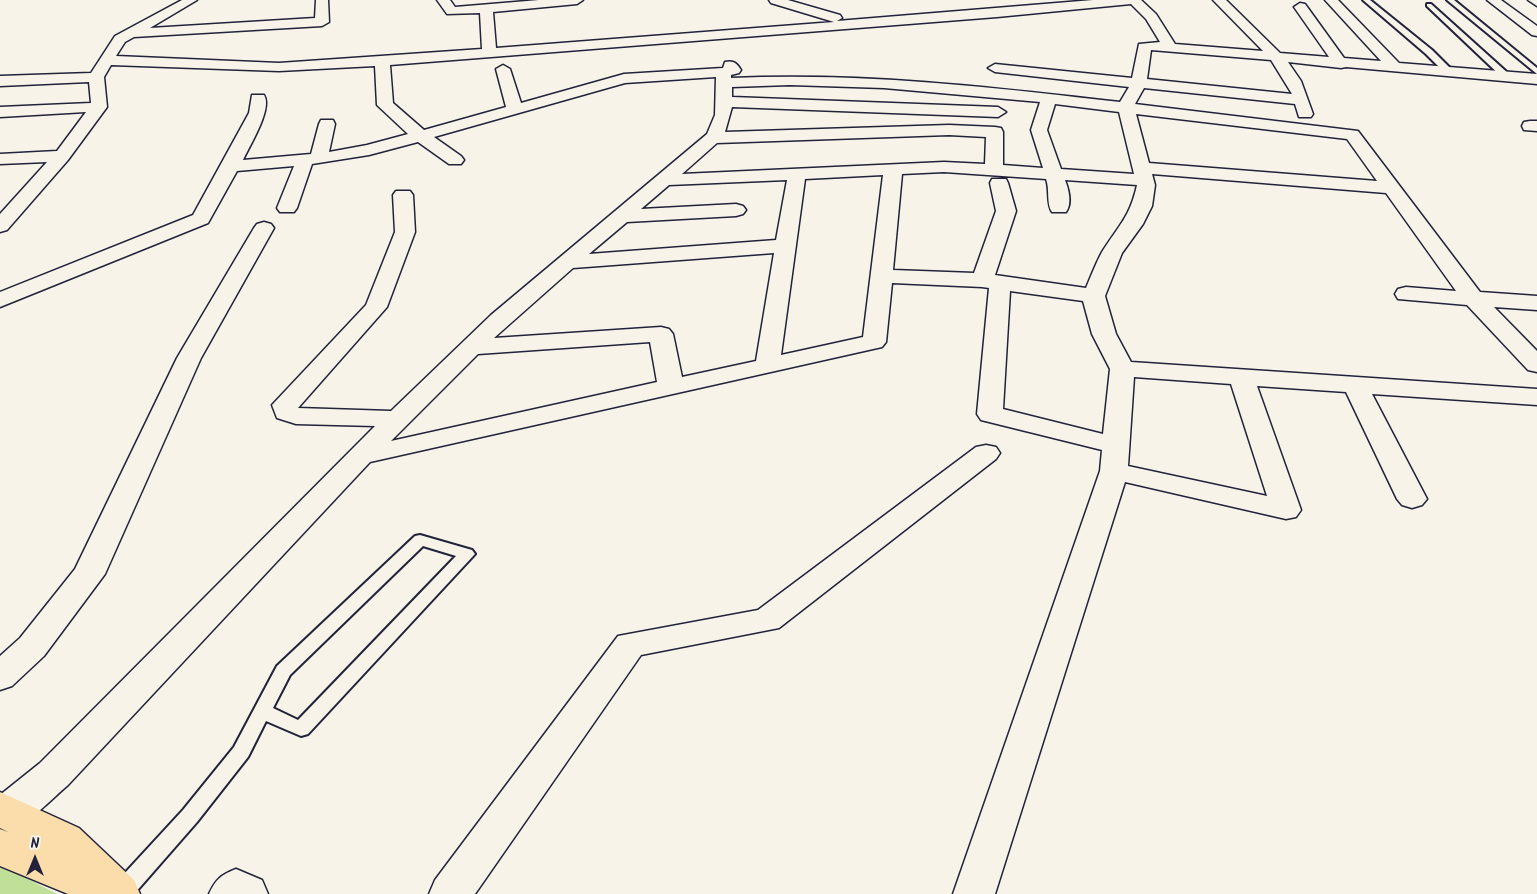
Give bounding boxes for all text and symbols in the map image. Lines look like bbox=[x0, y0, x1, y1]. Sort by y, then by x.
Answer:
text: N bbox=[31, 833, 39, 855]
north arrow bbox=[10, 834, 60, 884]

